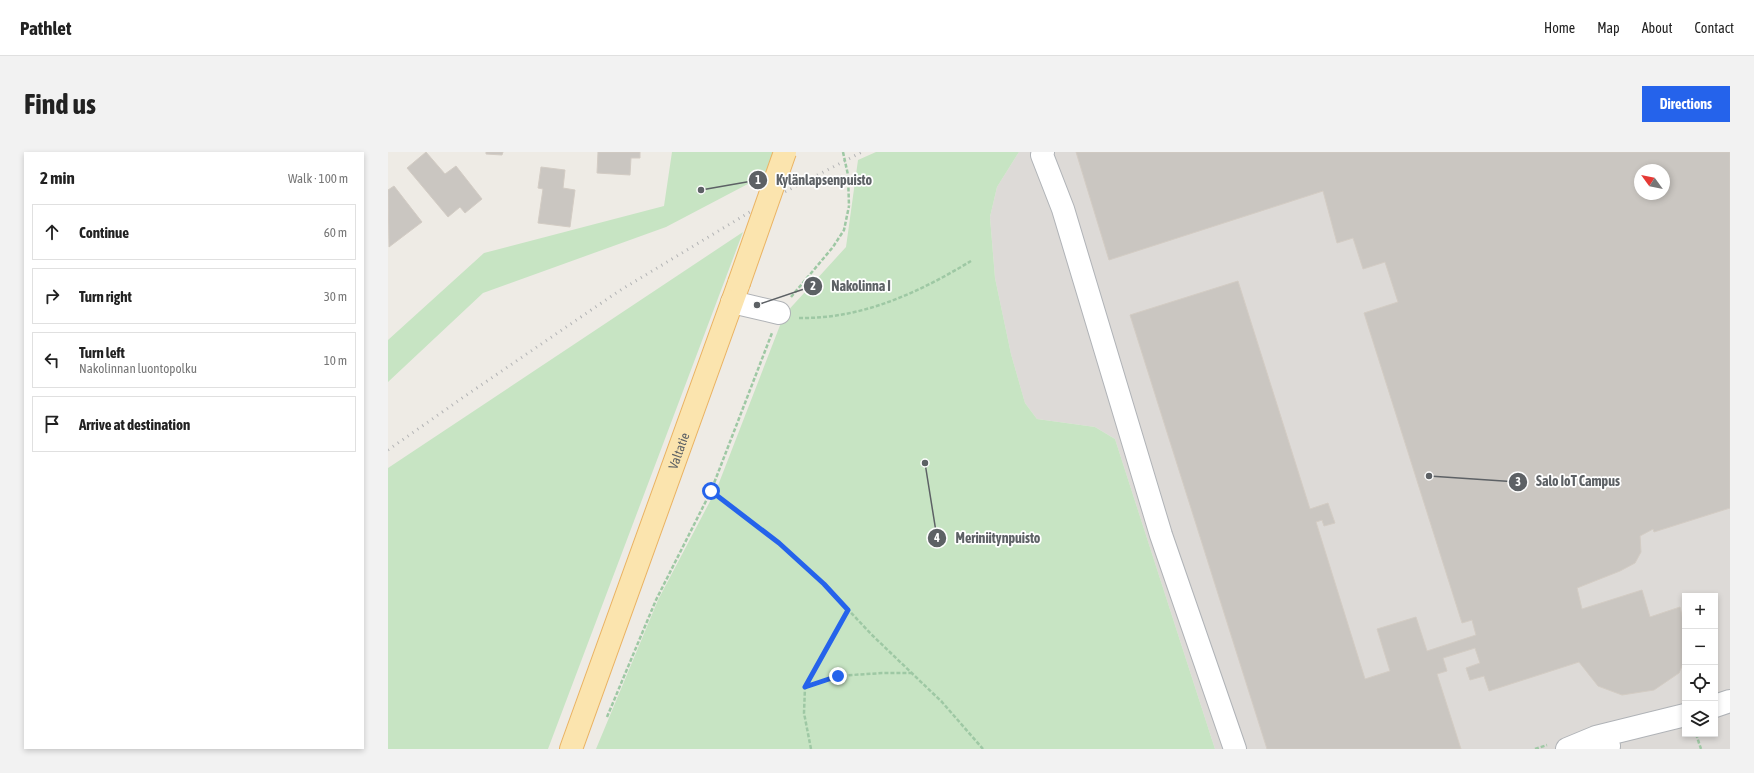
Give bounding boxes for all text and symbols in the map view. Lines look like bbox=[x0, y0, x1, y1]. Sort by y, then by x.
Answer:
text: Pathlet bbox=[20, 17, 71, 39]
text: Home bbox=[1544, 20, 1575, 36]
text: Map bbox=[1597, 20, 1620, 36]
text: About bbox=[1642, 20, 1673, 36]
text: Contact bbox=[1695, 20, 1734, 36]
button: Directions bbox=[1642, 86, 1730, 122]
text: Find us bbox=[24, 88, 96, 120]
north arrow bbox=[1634, 164, 1670, 200]
callout: Kylänlapsenpuisto bbox=[748, 167, 880, 193]
text: 2 min bbox=[40, 168, 75, 188]
text: Walk · 100 m bbox=[288, 171, 348, 186]
text: Kylänlapsenpuisto bbox=[776, 172, 873, 188]
text: 1 bbox=[755, 173, 761, 187]
icon: ahead bbox=[41, 221, 63, 243]
text: Continue bbox=[79, 224, 129, 241]
text: 60 m bbox=[324, 225, 347, 240]
callout: Nakolinna I bbox=[803, 273, 899, 299]
text: Nakolinna I bbox=[831, 278, 891, 294]
text: 2 bbox=[810, 279, 816, 293]
icon: right bbox=[41, 285, 63, 307]
text: Turn right bbox=[79, 288, 132, 305]
text: 30 m bbox=[324, 289, 347, 304]
text: Turn left bbox=[79, 344, 125, 361]
icon: left bbox=[41, 349, 63, 371]
text: 10 m bbox=[324, 353, 347, 368]
text: Nakolinnan luontopolku bbox=[79, 361, 197, 376]
icon: arrive bbox=[41, 413, 63, 435]
text: Arrive at destination bbox=[79, 416, 190, 433]
street label: Valtatie bbox=[665, 430, 692, 471]
callout: Salo IoT Campus bbox=[1508, 469, 1628, 495]
text: Salo IoT Campus bbox=[1536, 473, 1620, 489]
text: 3 bbox=[1515, 475, 1521, 489]
route start bbox=[702, 482, 720, 500]
callout: Meriniitynpuisto bbox=[927, 525, 1048, 551]
text: Meriniitynpuisto bbox=[956, 530, 1041, 546]
text: 4 bbox=[933, 531, 940, 545]
map controls bbox=[1682, 593, 1718, 737]
button: + bbox=[1682, 593, 1718, 629]
button: − bbox=[1682, 629, 1718, 665]
button: locate bbox=[1682, 665, 1718, 701]
route end bbox=[829, 667, 847, 685]
button: layers bbox=[1682, 701, 1718, 737]

